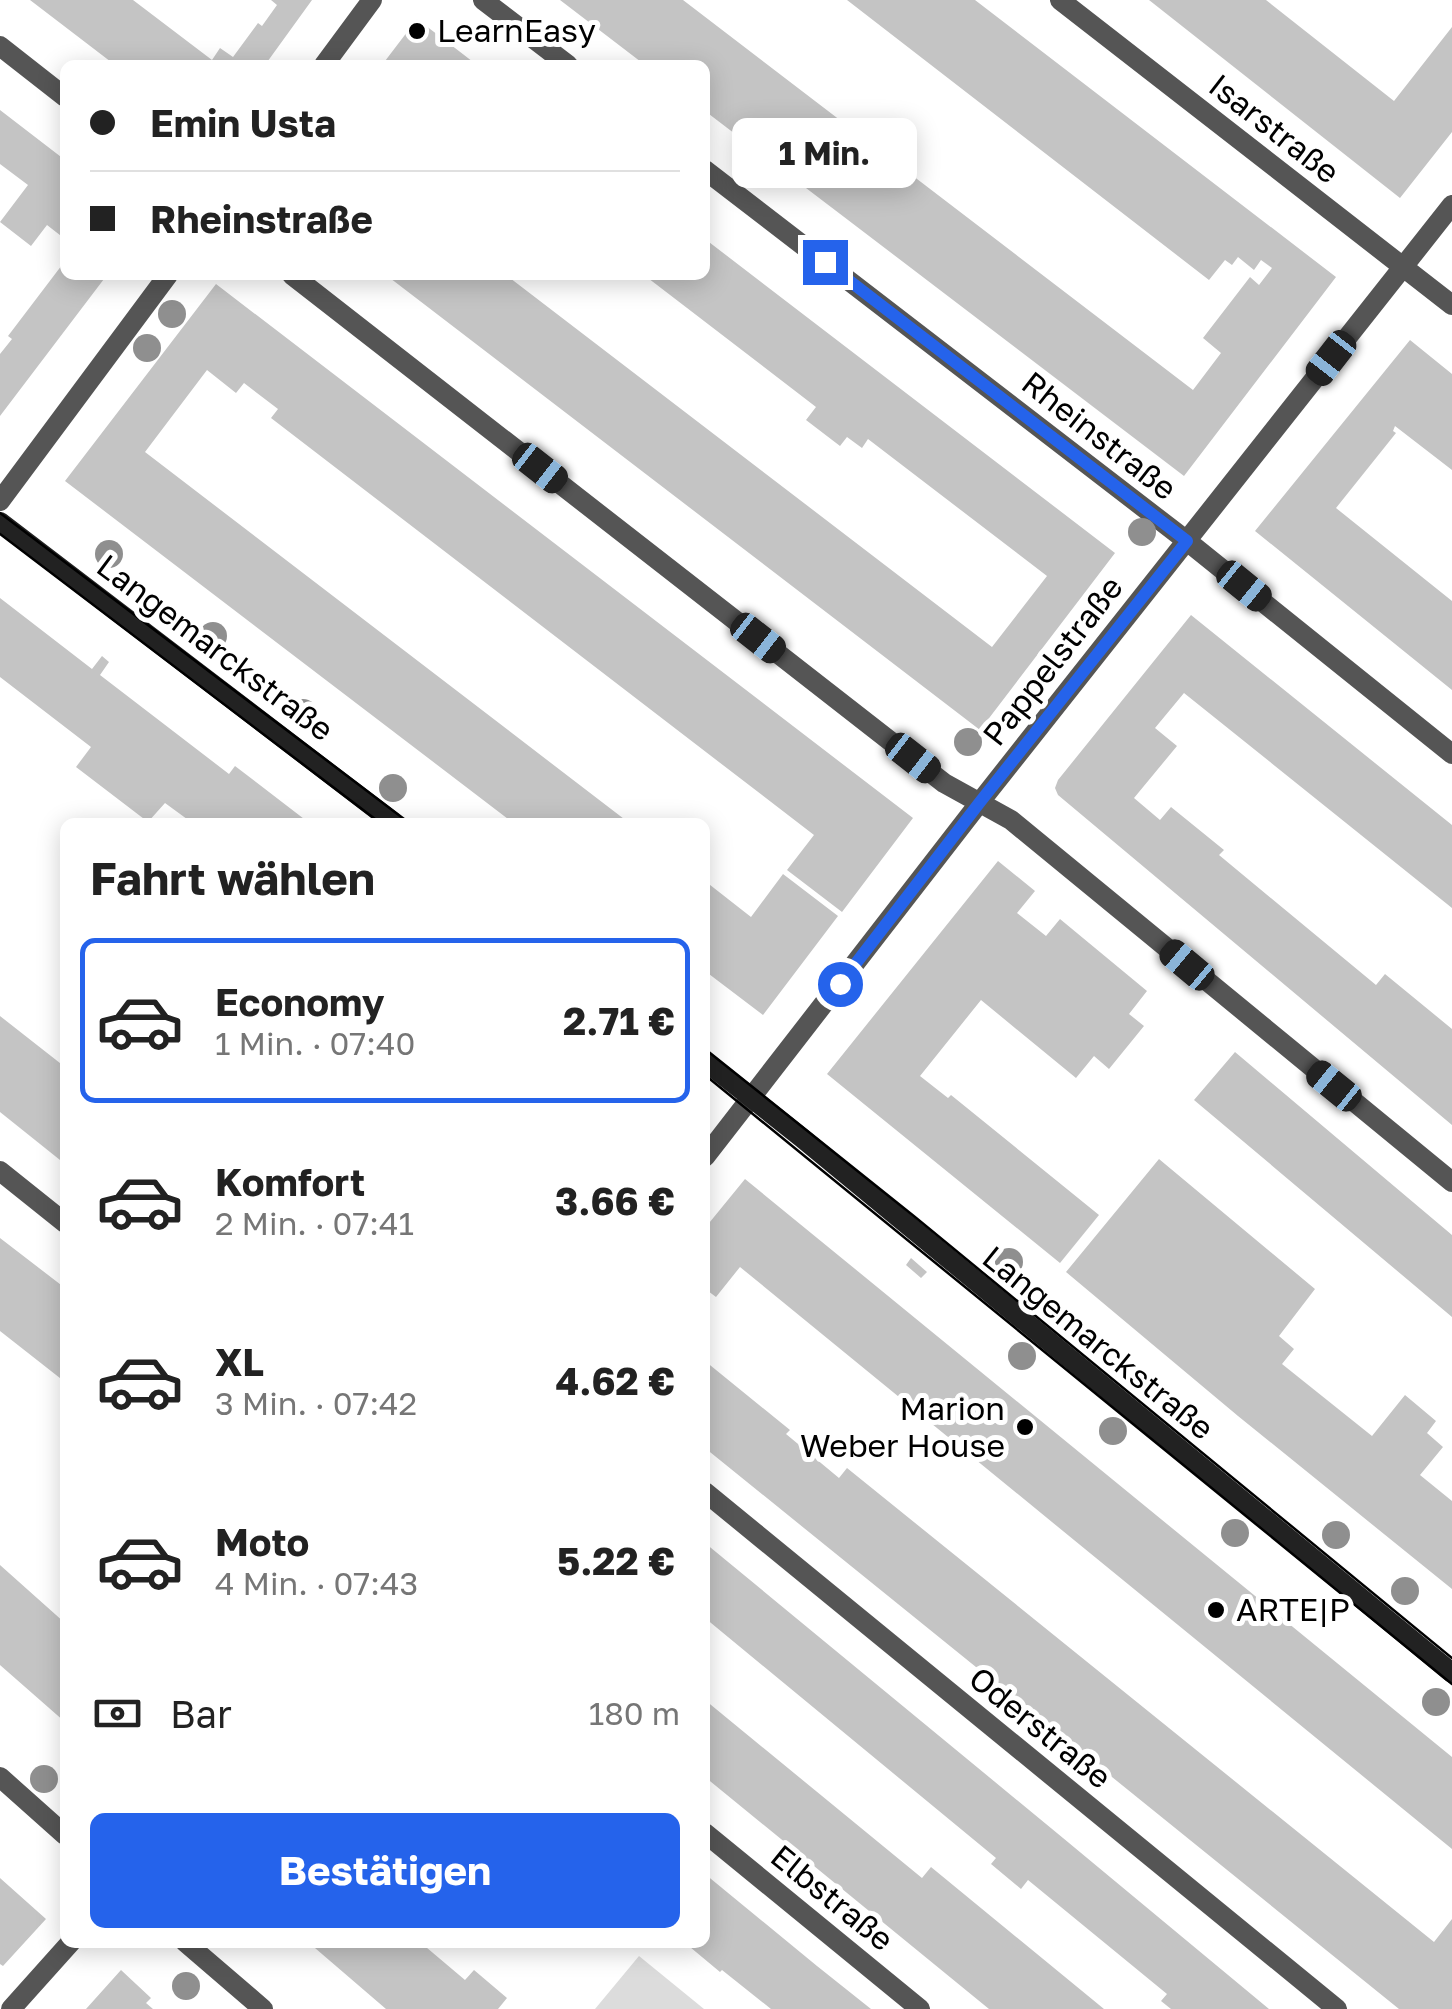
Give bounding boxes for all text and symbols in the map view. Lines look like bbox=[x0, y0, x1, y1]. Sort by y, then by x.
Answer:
place label: LearnEasy bbox=[437, 11, 596, 49]
marker: LearnEasy bbox=[406, 20, 428, 42]
street label: Isarstraße bbox=[1202, 66, 1347, 191]
text: Emin Usta bbox=[150, 100, 336, 145]
callout: 1 Min. bbox=[732, 117, 918, 187]
text: 1 Min. bbox=[779, 134, 870, 172]
text: Rheinstraße bbox=[150, 196, 373, 241]
route end bbox=[803, 240, 848, 285]
car bbox=[1301, 325, 1361, 391]
street label: Rheinstraße bbox=[1015, 363, 1184, 507]
car bbox=[507, 438, 573, 498]
street label: Langemarckstraße bbox=[90, 546, 341, 748]
car bbox=[1211, 555, 1277, 617]
street label: Pappelstraße bbox=[974, 568, 1130, 752]
car bbox=[725, 608, 791, 668]
car bbox=[880, 728, 946, 788]
text: Fahrt wählen bbox=[90, 851, 375, 905]
car bbox=[1154, 934, 1220, 996]
route start bbox=[818, 962, 863, 1007]
icon: car bbox=[95, 976, 185, 1066]
text: Economy bbox=[215, 979, 384, 1024]
text: 2.71 € bbox=[563, 998, 675, 1043]
text: 1 Min. · 07:40 bbox=[215, 1024, 415, 1062]
car bbox=[1301, 1055, 1367, 1117]
icon: car bbox=[95, 1156, 185, 1246]
text: Komfort bbox=[215, 1159, 365, 1204]
text: 3.66 € bbox=[555, 1178, 675, 1223]
text: 2 Min. · 07:41 bbox=[215, 1204, 414, 1242]
street label: Langemarckstraße bbox=[976, 1238, 1222, 1447]
icon: car bbox=[95, 1336, 185, 1426]
text: XL bbox=[215, 1339, 264, 1384]
text: 4.62 € bbox=[555, 1358, 675, 1403]
text: 3 Min. · 07:42 bbox=[215, 1384, 417, 1422]
place label: Marion Weber House bbox=[800, 1389, 1005, 1464]
marker: Marion Weber House bbox=[1014, 1416, 1036, 1438]
icon: car bbox=[95, 1516, 185, 1606]
text: Moto bbox=[215, 1519, 309, 1564]
text: 5.22 € bbox=[557, 1538, 675, 1583]
text: 4 Min. · 07:43 bbox=[215, 1564, 418, 1602]
place label: ARTE|P bbox=[1236, 1590, 1350, 1628]
marker: ARTE|P bbox=[1205, 1599, 1227, 1621]
street label: Oderstraße bbox=[962, 1658, 1119, 1796]
icon: cash bbox=[90, 1686, 145, 1741]
text: Bar bbox=[170, 1691, 232, 1736]
text: 180 m bbox=[589, 1694, 680, 1732]
button: Bestätigen bbox=[90, 1813, 680, 1928]
street label: Elbstraße bbox=[764, 1836, 902, 1958]

